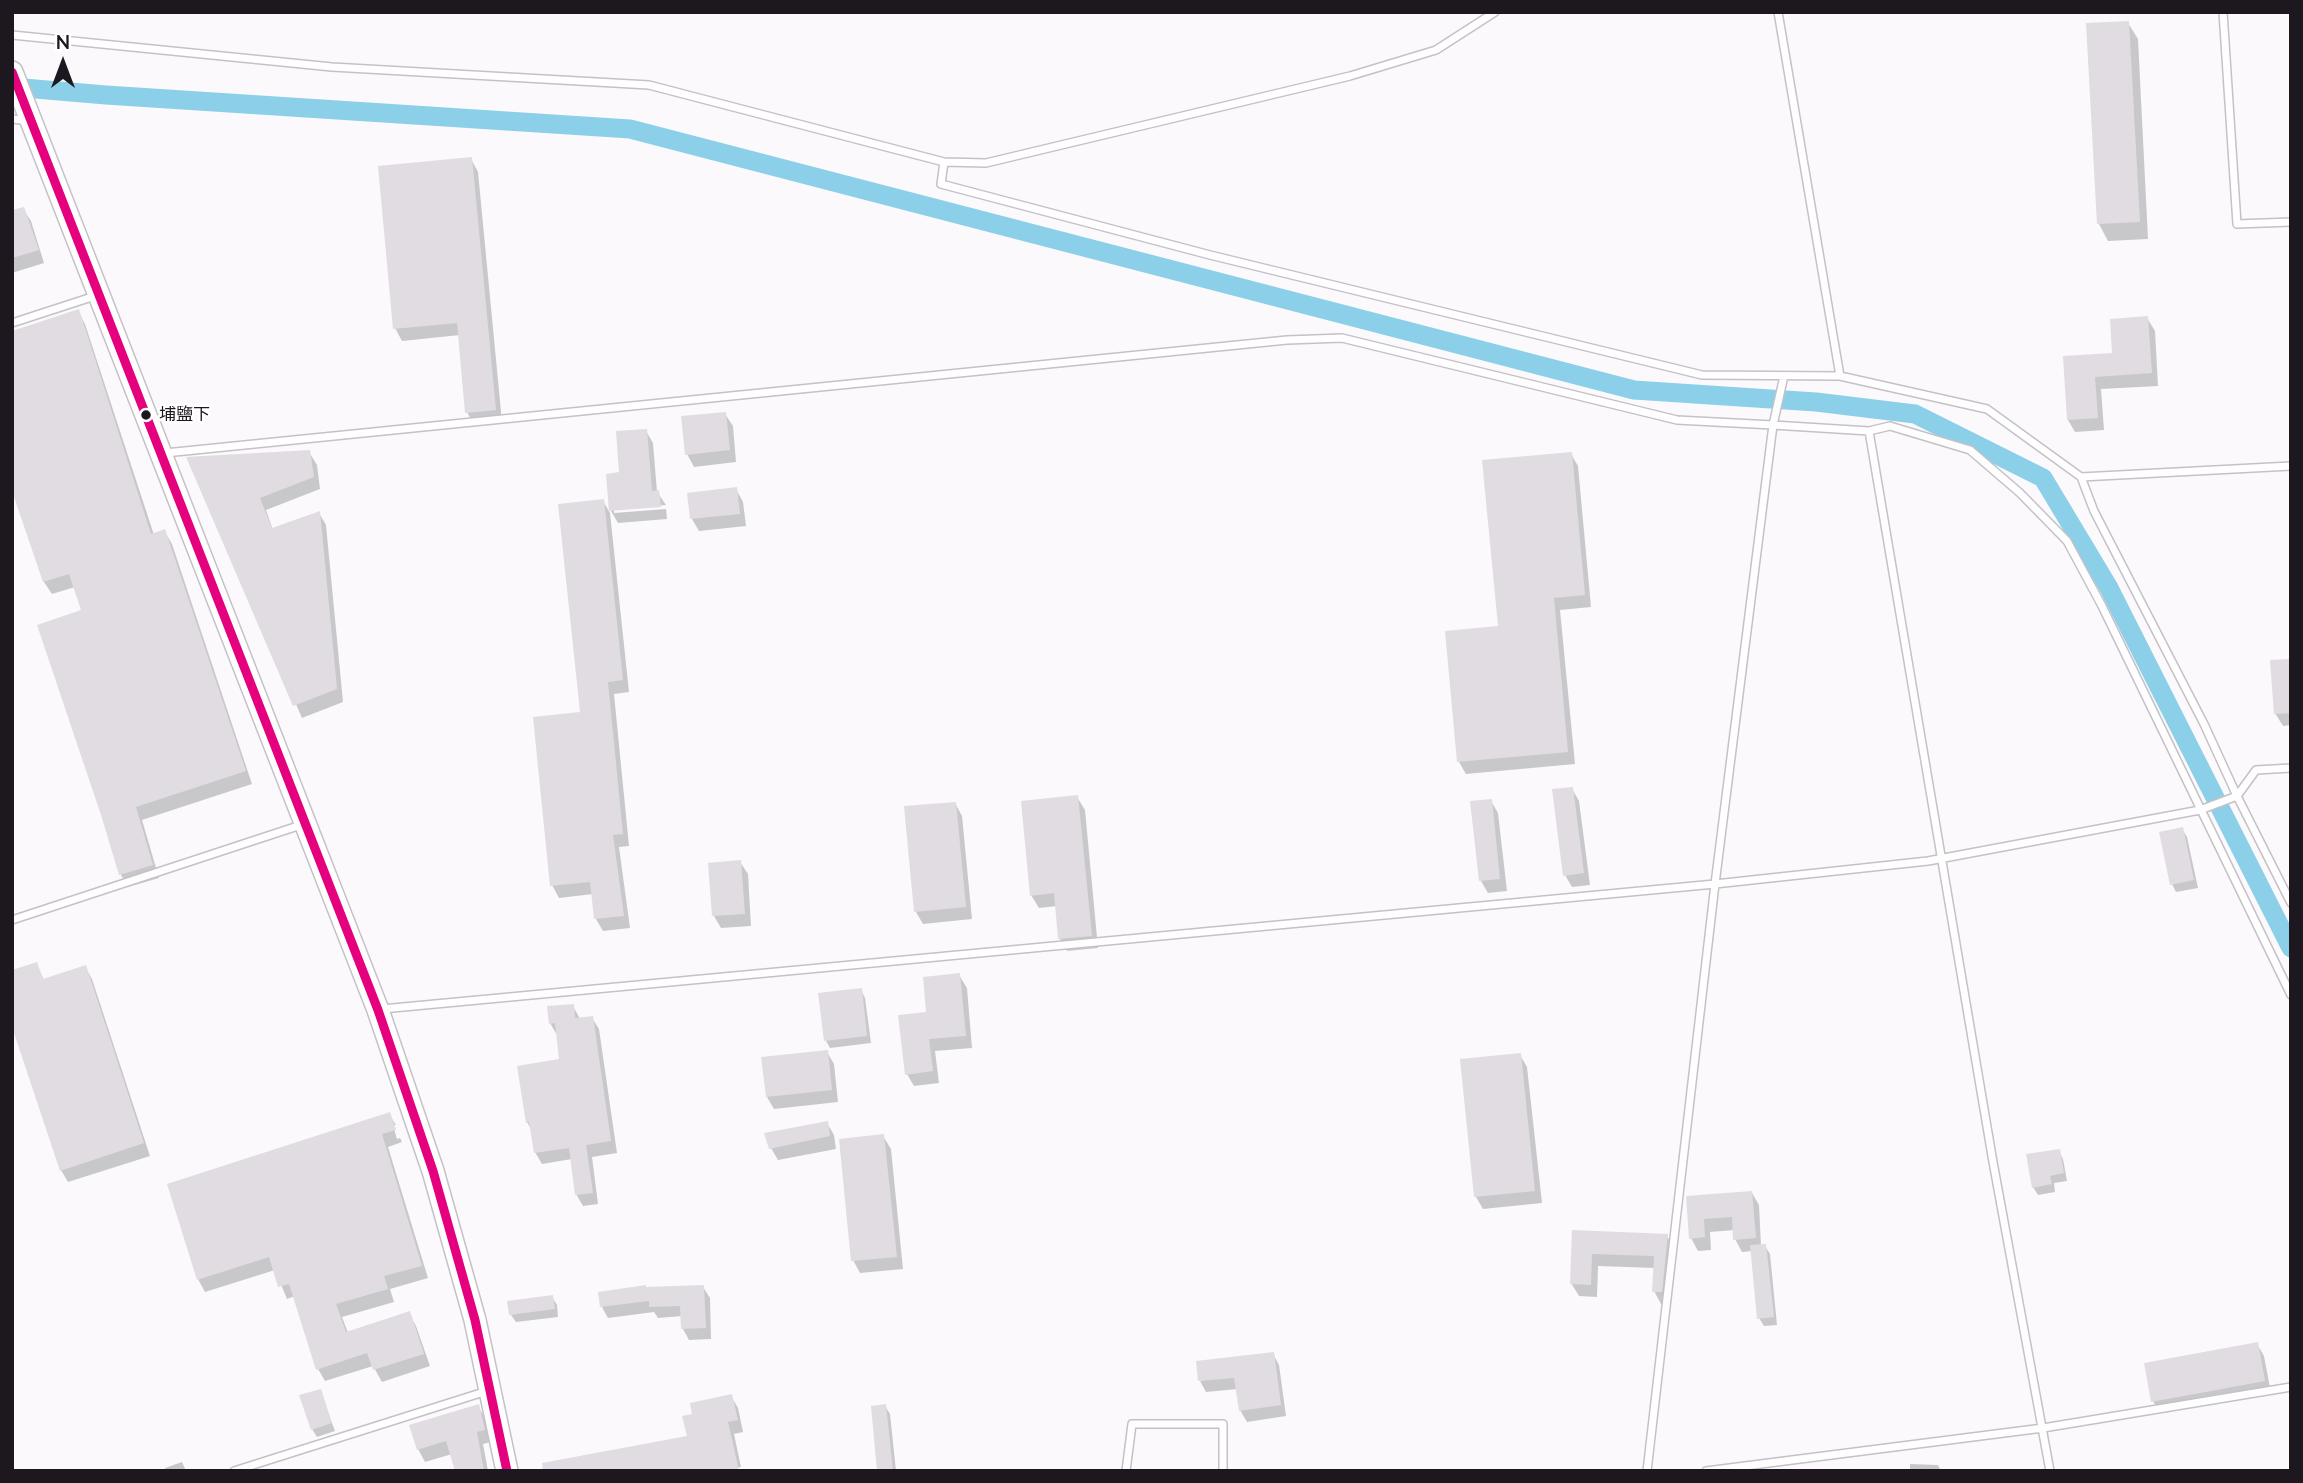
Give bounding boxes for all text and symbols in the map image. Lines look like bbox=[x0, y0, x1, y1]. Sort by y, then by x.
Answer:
north arrow bbox=[28, 28, 98, 98]
text: N bbox=[56, 30, 70, 54]
place label: 埔鹽下 bbox=[159, 405, 210, 425]
marker: 埔鹽下 bbox=[139, 408, 153, 422]

